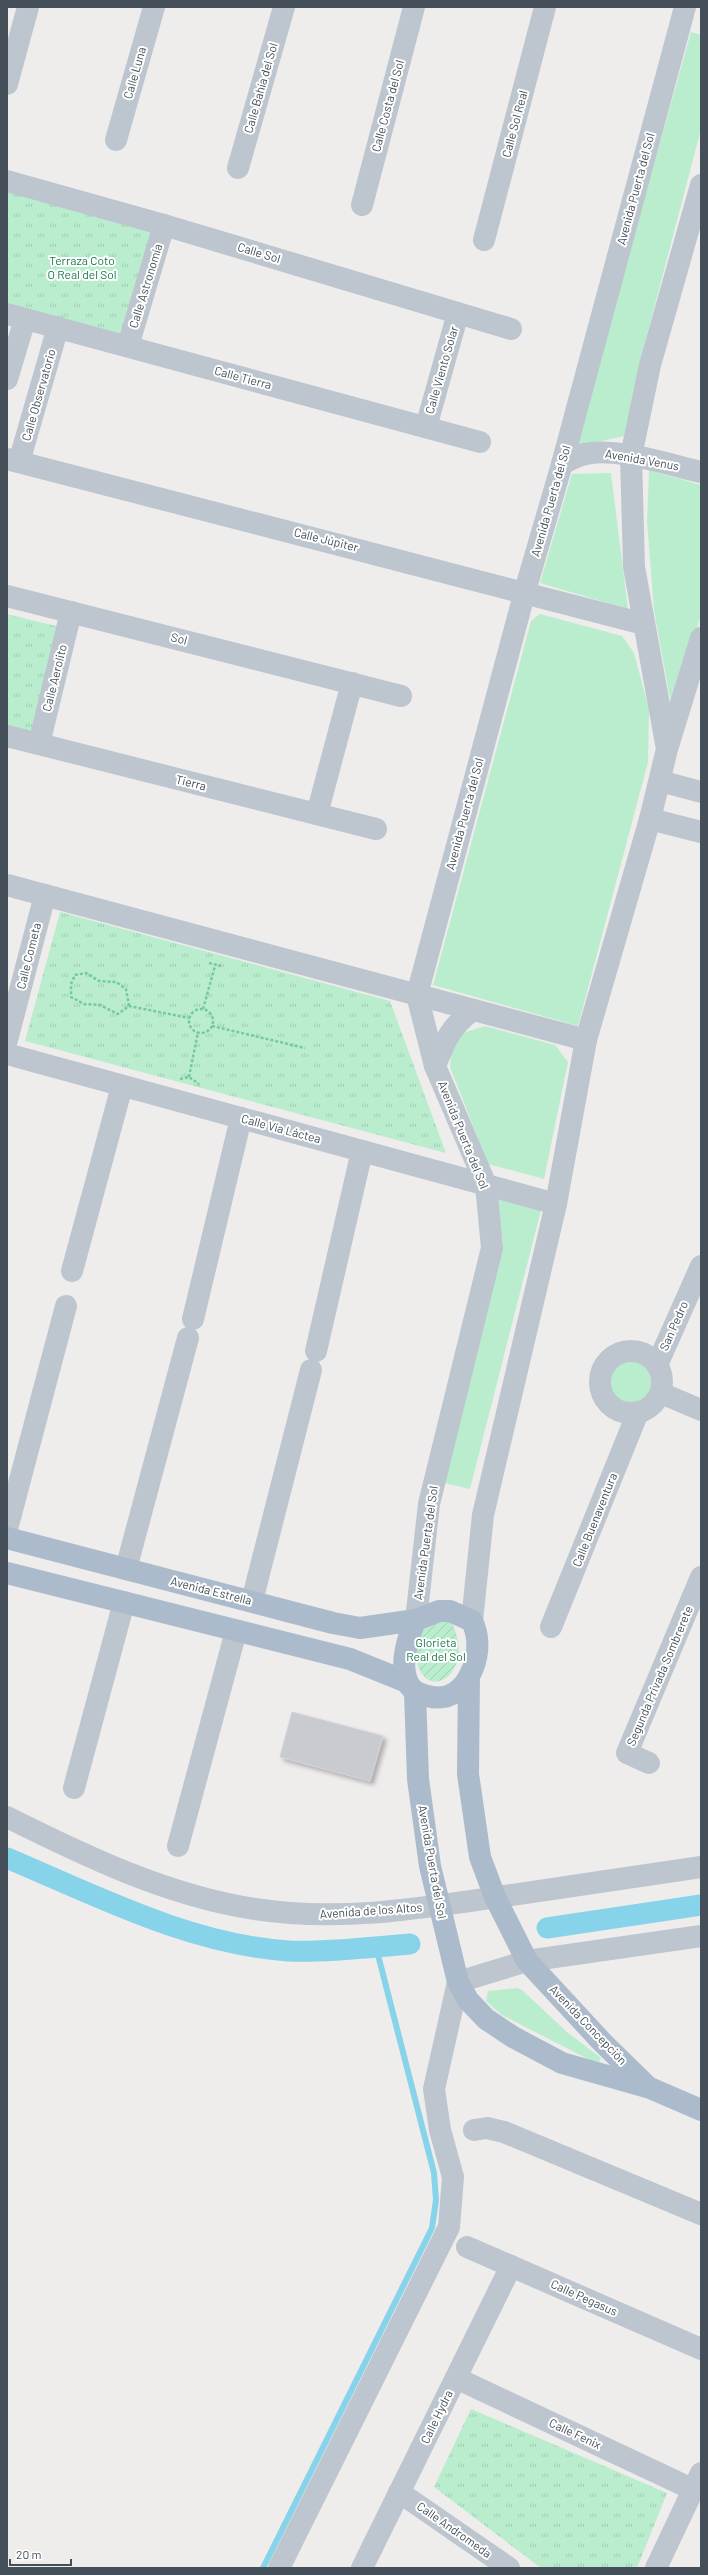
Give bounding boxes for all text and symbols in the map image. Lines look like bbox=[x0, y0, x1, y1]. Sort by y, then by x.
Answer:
street label: Calle Bahía del Sol bbox=[240, 41, 280, 134]
street label: Calle Luna bbox=[120, 45, 148, 100]
street label: Calle Costa del Sol bbox=[368, 58, 406, 153]
street label: Calle Sol Real bbox=[498, 89, 530, 159]
street label: Avenida Puerta del Sol bbox=[613, 131, 657, 246]
street label: Calle Sol bbox=[236, 239, 282, 265]
street label: Calle Astronomía bbox=[126, 242, 165, 330]
park label: Terraza Coto O Real del Sol bbox=[47, 253, 117, 281]
street label: Calle Viento Solar bbox=[422, 324, 460, 415]
street label: Calle Observatorio bbox=[18, 347, 58, 442]
street label: Calle Tierra bbox=[213, 363, 273, 391]
street label: Avenida Puerta del Sol bbox=[527, 443, 573, 558]
street label: Avenida Venus bbox=[604, 446, 681, 472]
street label: Calle Júpiter bbox=[293, 524, 360, 554]
street label: Sol bbox=[170, 629, 189, 647]
street label: Calle Aerolito bbox=[39, 643, 69, 713]
street label: Avenida Puerta del Sol bbox=[442, 756, 486, 871]
street label: Tierra bbox=[175, 771, 208, 793]
street label: Calle Cometa bbox=[13, 921, 43, 991]
street label: Avenida Puerta del Sol bbox=[436, 1079, 492, 1191]
street label: Calle Vía Láctea bbox=[240, 1111, 322, 1145]
street label: San Pedro bbox=[656, 1299, 690, 1352]
street label: Calle Buenaventura bbox=[569, 1471, 619, 1569]
street label: Avenida Puerta del Sol bbox=[410, 1485, 440, 1601]
street label: Avenida Estrella bbox=[169, 1573, 253, 1607]
street label: Segunda Privada Sombrerete bbox=[623, 1603, 695, 1748]
park label: Glorieta Real del Sol bbox=[406, 1635, 466, 1663]
street label: Avenida Puerta del Sol bbox=[416, 1804, 450, 1920]
street label: Avenida de los Altos bbox=[319, 1899, 423, 1921]
street label: Avenida Concepción bbox=[547, 1982, 630, 2067]
street label: Calle Pegasus bbox=[549, 2276, 620, 2318]
street label: Calle Hydra bbox=[417, 2387, 455, 2446]
street label: Calle Fenix bbox=[547, 2415, 604, 2451]
street label: Calle Andromeda bbox=[415, 2498, 494, 2560]
scale bar bbox=[10, 2541, 71, 2567]
text: 20 m bbox=[16, 2547, 42, 2561]

